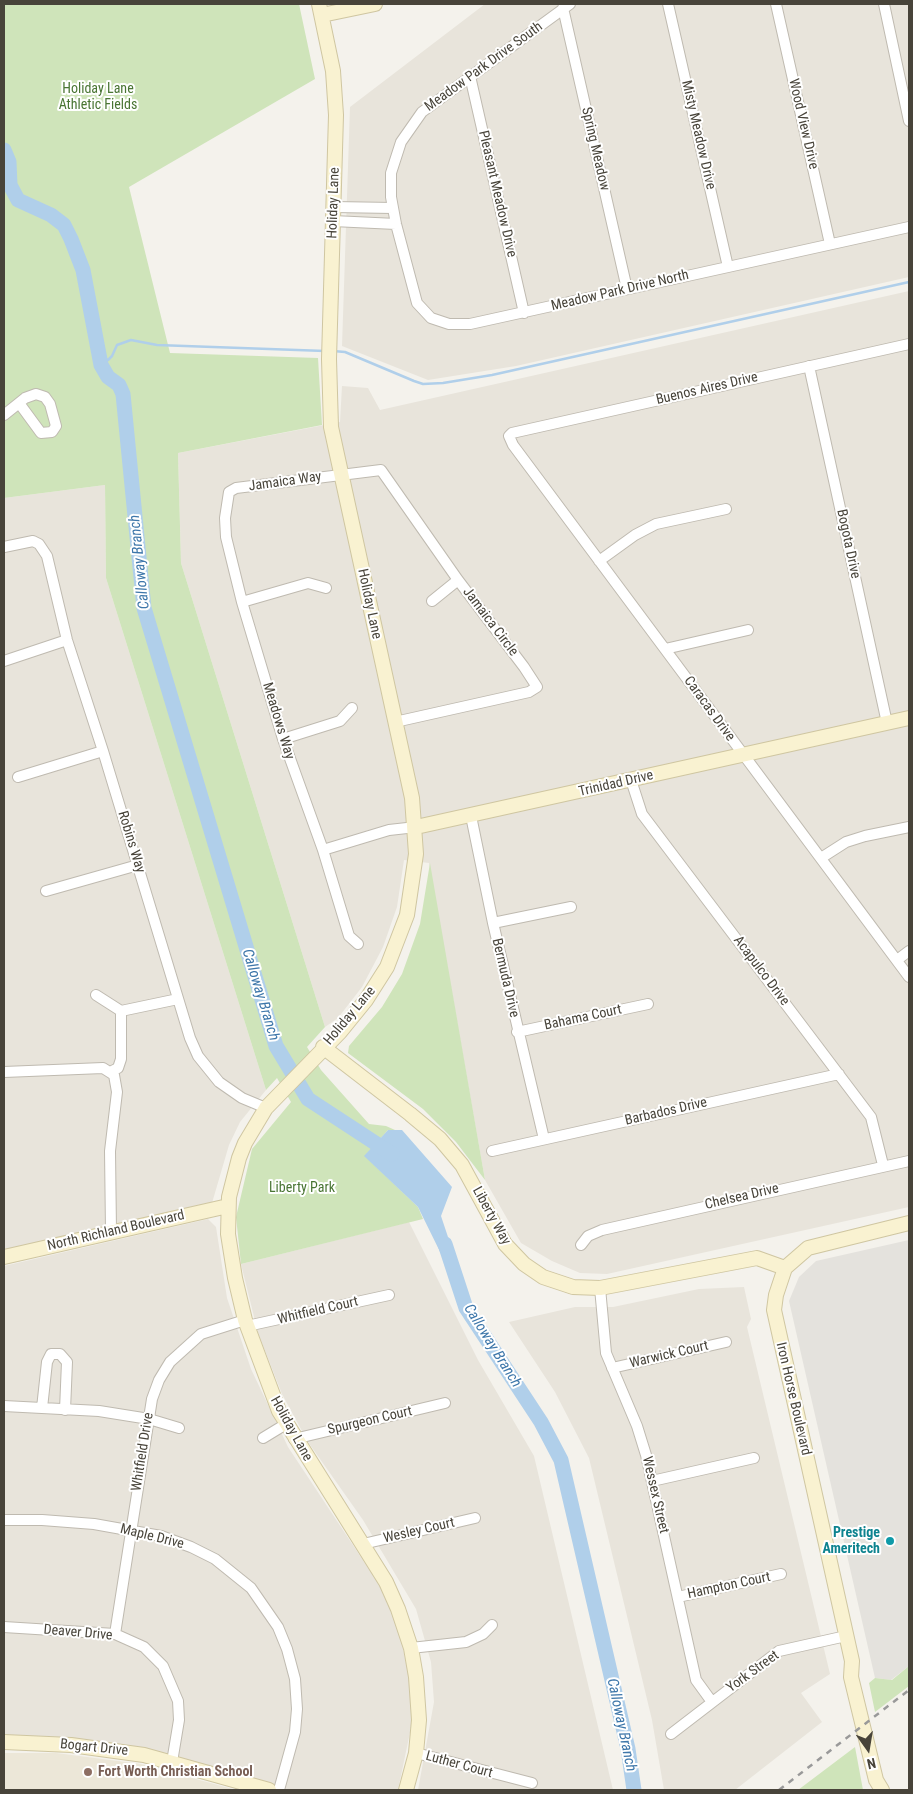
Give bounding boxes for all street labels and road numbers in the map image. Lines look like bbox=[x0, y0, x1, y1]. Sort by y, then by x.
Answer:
street label: Meadow Park Drive South bbox=[422, 19, 546, 115]
street label: Wood View Drive bbox=[784, 77, 822, 171]
street label: Misty Meadow Drive bbox=[677, 79, 719, 191]
street label: Spring Meadow bbox=[577, 105, 613, 193]
street label: Pleasant Meadow Drive bbox=[474, 129, 520, 259]
street label: Holiday Lane bbox=[324, 167, 344, 239]
street label: Meadow Park Drive North bbox=[550, 267, 690, 315]
street label: Buenos Aires Drive bbox=[654, 369, 760, 409]
street label: Jamaica Way bbox=[248, 469, 322, 495]
street label: Bogota Drive bbox=[832, 508, 864, 580]
street label: Holiday Lane bbox=[353, 567, 385, 641]
street label: Jamaica Circle bbox=[459, 584, 521, 660]
street label: Caracas Drive bbox=[680, 673, 738, 745]
street label: Meadows Way bbox=[258, 681, 298, 761]
street label: Trinidad Drive bbox=[577, 767, 655, 801]
street label: Robins Way bbox=[114, 809, 148, 875]
street label: Acapulco Drive bbox=[729, 933, 793, 1009]
street label: Bermuda Drive bbox=[488, 937, 522, 1019]
street label: Holiday Lane bbox=[321, 983, 379, 1049]
street label: Bahama Court bbox=[543, 1002, 623, 1034]
street label: Barbados Drive bbox=[623, 1094, 709, 1130]
street label: Chelsea Drive bbox=[703, 1180, 781, 1214]
street label: Liberty Way bbox=[468, 1184, 514, 1248]
street label: North Richland Boulevard bbox=[46, 1207, 186, 1255]
street label: Whitfield Court bbox=[276, 1294, 360, 1328]
street label: Warwick Court bbox=[628, 1338, 710, 1372]
street label: Iron Horse Boulevard bbox=[772, 1341, 814, 1457]
street label: Holiday Lane bbox=[266, 1394, 316, 1464]
street label: Spurgeon Court bbox=[326, 1403, 414, 1439]
street label: Whitfield Drive bbox=[128, 1411, 158, 1493]
street label: Wessex Street bbox=[638, 1455, 672, 1535]
street label: Wesley Court bbox=[382, 1515, 456, 1547]
street label: Maple Drive bbox=[118, 1521, 186, 1553]
street label: Hampton Court bbox=[686, 1569, 772, 1603]
street label: Deaver Drive bbox=[43, 1622, 113, 1644]
street label: York Street bbox=[724, 1647, 782, 1697]
street label: Bogart Drive bbox=[59, 1736, 129, 1760]
street label: Luther Court bbox=[424, 1748, 494, 1782]

